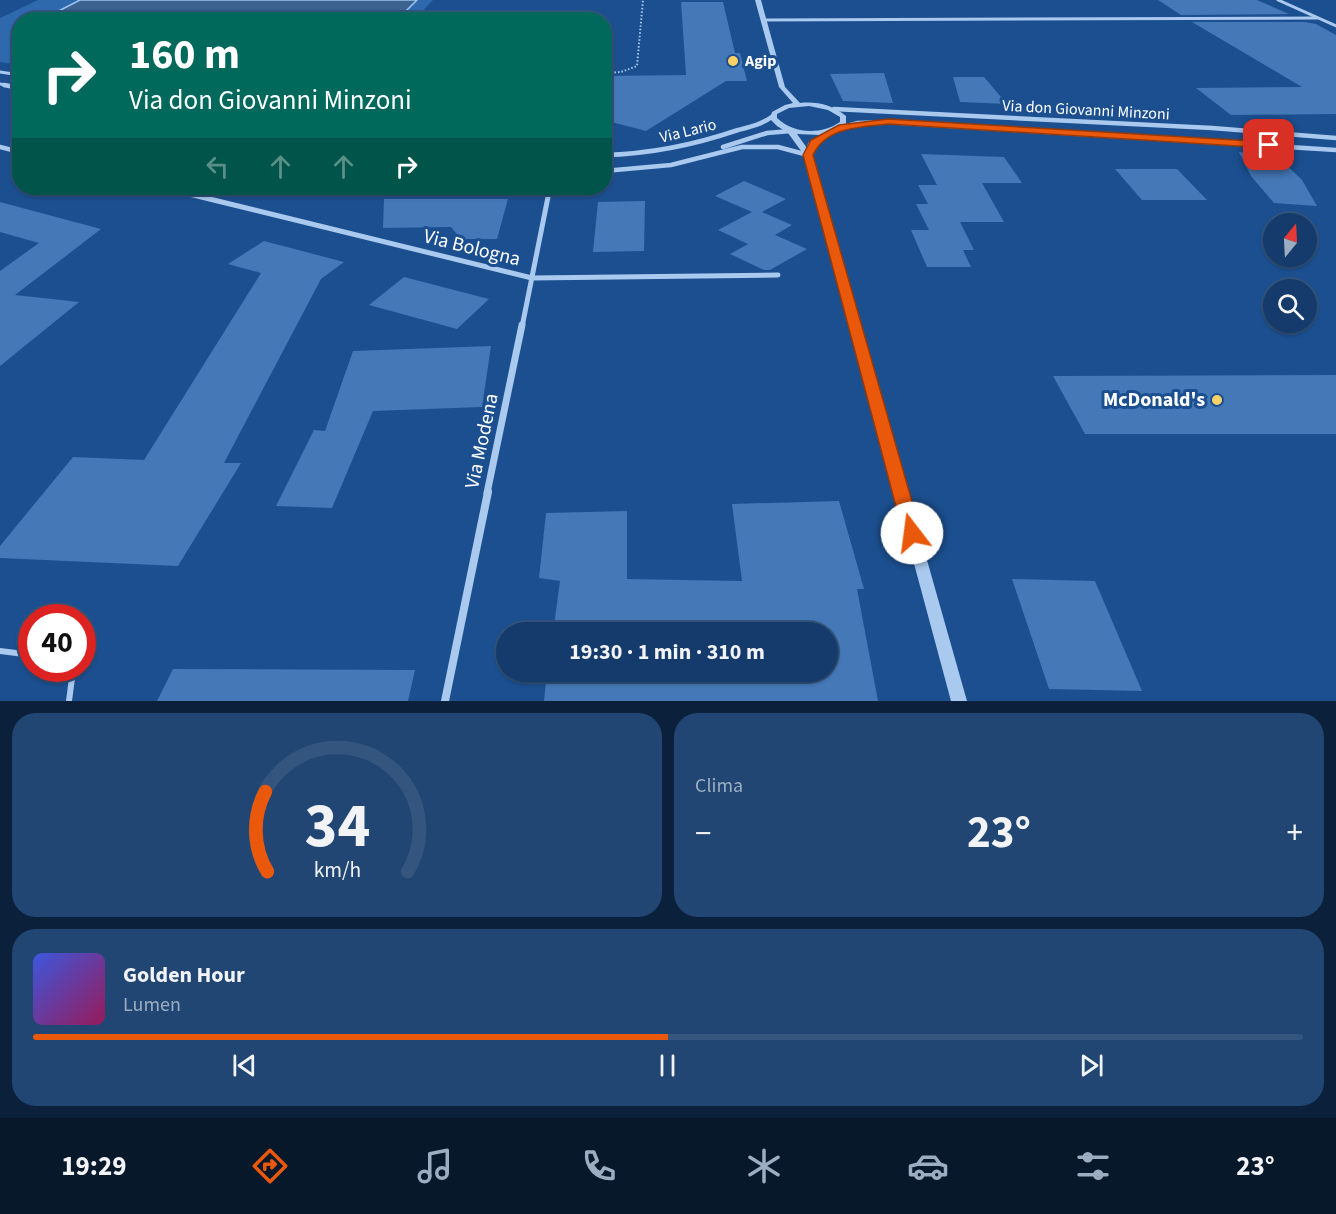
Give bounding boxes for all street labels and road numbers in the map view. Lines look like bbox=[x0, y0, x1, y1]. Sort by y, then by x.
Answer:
street label: Via don Giovanni Minzoni bbox=[1002, 95, 1170, 125]
street label: Via Lario bbox=[657, 113, 719, 149]
street label: Via Bologna bbox=[421, 222, 523, 274]
street label: Via Modena bbox=[458, 391, 506, 491]

